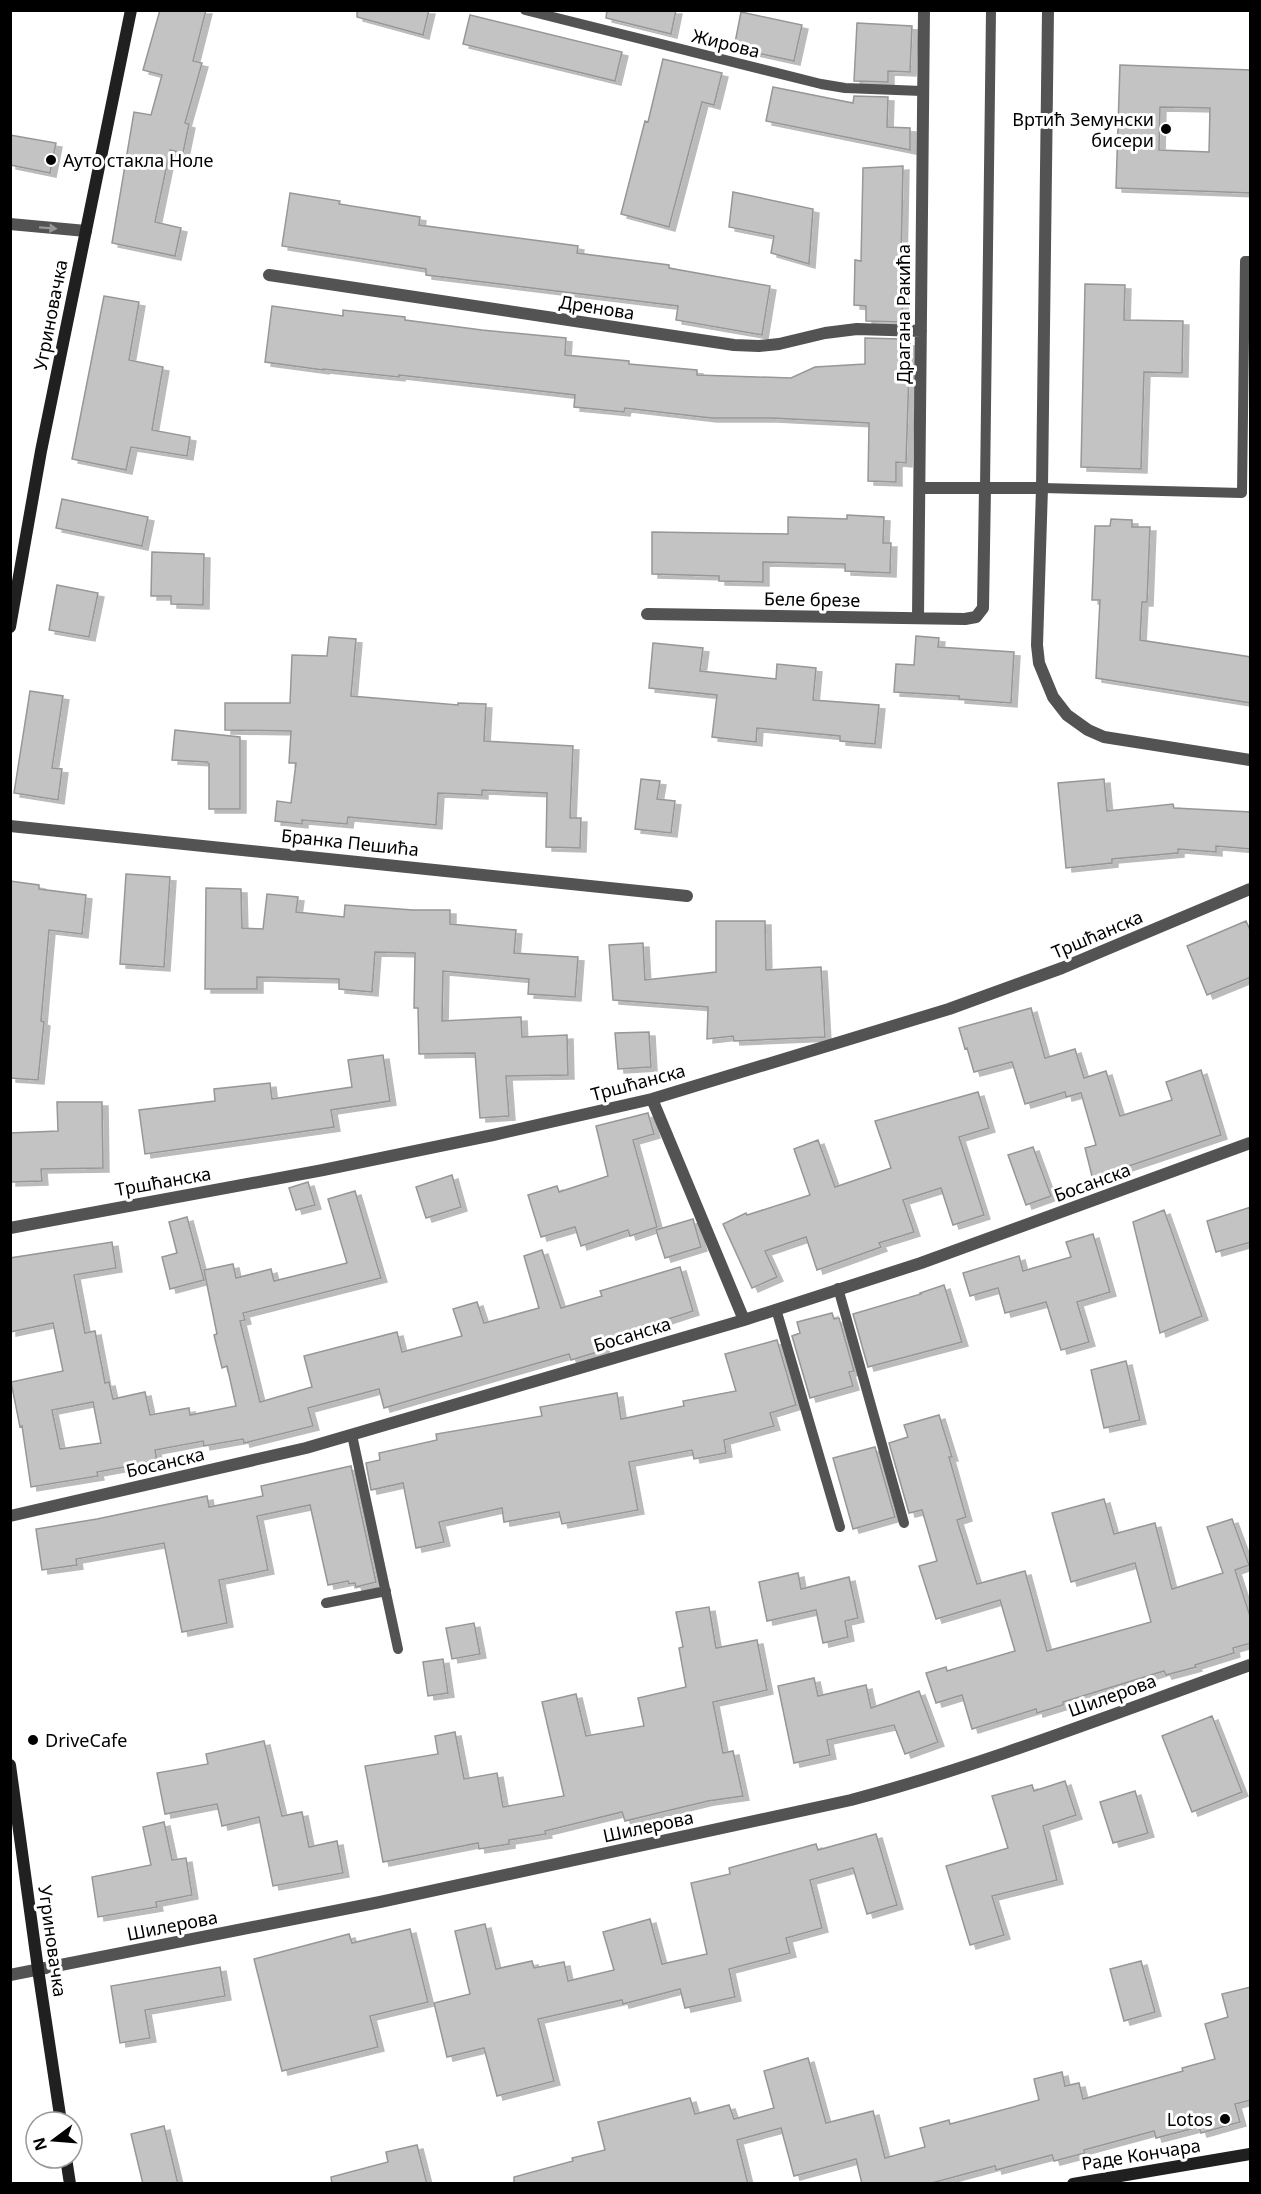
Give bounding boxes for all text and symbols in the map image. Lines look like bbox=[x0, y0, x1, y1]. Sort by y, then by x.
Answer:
street label: Жирова bbox=[689, 23, 763, 63]
place label: Вртић Земунски бисери bbox=[1012, 107, 1154, 152]
marker: Вртић Земунски бисери bbox=[1159, 122, 1173, 136]
place label: Ауто стакла Ноле bbox=[63, 148, 214, 172]
marker: Ауто стакла Ноле bbox=[44, 153, 58, 167]
one-way arrow bbox=[39, 223, 58, 233]
street label: Драгана Ракића bbox=[891, 244, 915, 384]
street label: Угриновачка bbox=[27, 257, 73, 373]
street label: Дренова bbox=[558, 289, 636, 325]
street label: Беле брезе bbox=[764, 586, 861, 612]
street label: Бранка Пешића bbox=[280, 823, 420, 861]
street label: Тршћанска bbox=[1048, 904, 1146, 964]
street label: Тршћанска bbox=[588, 1058, 688, 1106]
street label: Босанска bbox=[1050, 1157, 1134, 1207]
street label: Тршћанска bbox=[113, 1161, 213, 1201]
street label: Босанска bbox=[590, 1311, 674, 1357]
street label: Босанска bbox=[123, 1441, 207, 1483]
street label: Шилерова bbox=[1065, 1668, 1159, 1722]
place label: DriveCafe bbox=[45, 1728, 127, 1752]
marker: DriveCafe bbox=[26, 1733, 40, 1747]
street label: Шилерова bbox=[600, 1805, 696, 1847]
street label: Угриновачка bbox=[33, 1884, 73, 1998]
street label: Шилерова bbox=[125, 1904, 219, 1946]
place label: Lotos bbox=[1167, 2107, 1213, 2131]
north arrow bbox=[24, 2110, 84, 2170]
marker: Lotos bbox=[1218, 2112, 1232, 2126]
street label: Раде Кончара bbox=[1080, 2133, 1202, 2175]
text: N bbox=[27, 2135, 52, 2153]

